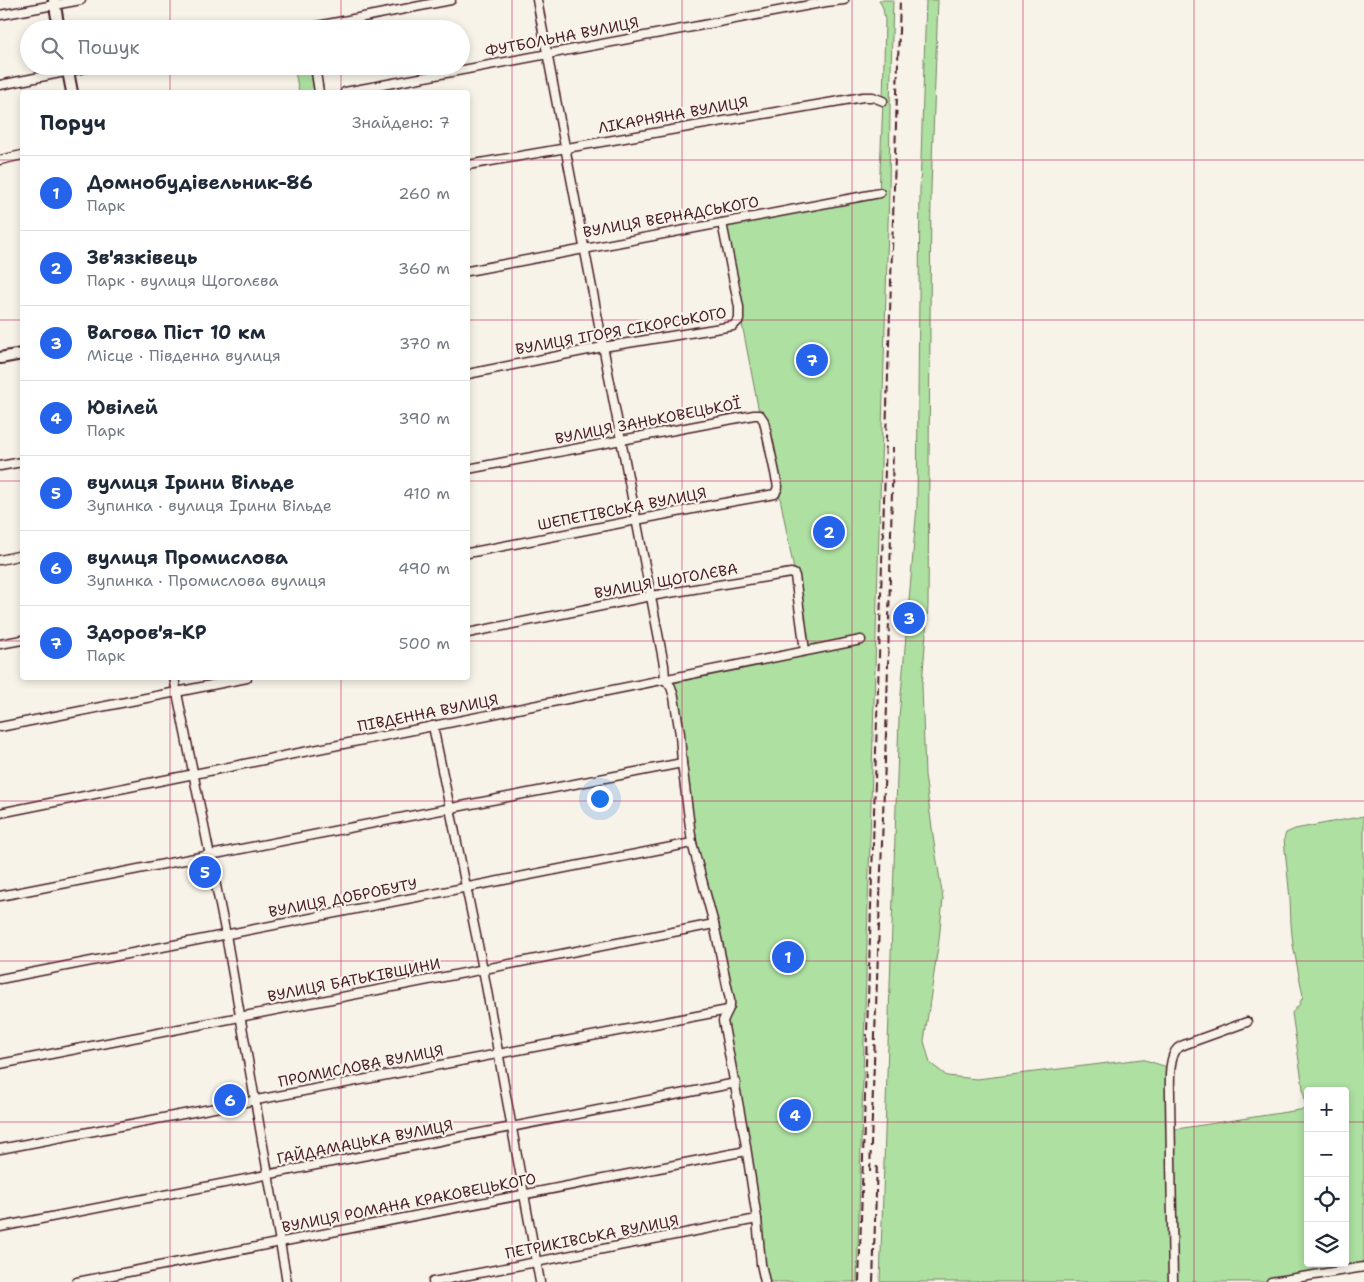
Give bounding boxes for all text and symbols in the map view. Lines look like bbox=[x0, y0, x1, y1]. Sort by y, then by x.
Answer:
street label: ФУТБОЛЬНА ВУЛИЦЯ bbox=[483, 12, 641, 62]
search box bbox=[20, 20, 470, 75]
icon: search bbox=[38, 34, 66, 62]
text: Пошук bbox=[78, 35, 140, 60]
street label: ЛІКАРНЯНА ВУЛИЦЯ bbox=[596, 92, 750, 138]
text: Поруч bbox=[40, 109, 106, 137]
text: Знайдено: 7 bbox=[352, 112, 450, 133]
text: Домнобудівельник-86 bbox=[87, 170, 313, 195]
text: 1 bbox=[52, 183, 60, 204]
text: 260 m bbox=[398, 183, 450, 204]
street label: ВУЛИЦЯ ВЕРНАДСЬКОГО bbox=[582, 192, 760, 242]
text: Парк bbox=[87, 195, 125, 216]
text: Зв'язківець bbox=[87, 245, 197, 270]
text: 2 bbox=[50, 258, 62, 279]
text: 360 m bbox=[398, 258, 450, 279]
text: Парк · вулиця Щоголєва bbox=[87, 270, 278, 291]
street label: ВУЛИЦЯ ІГОРЯ СІКОРСЬКОГО bbox=[514, 303, 728, 359]
text: Вагова Піст 10 км bbox=[87, 320, 265, 345]
text: 3 bbox=[50, 333, 62, 354]
text: 370 m bbox=[399, 333, 450, 354]
pin: 7 bbox=[796, 341, 828, 379]
text: Місце · Південна вулиця bbox=[87, 345, 281, 366]
street label: ВУЛИЦЯ ЗАНЬКОВЕЦЬКОЇ bbox=[553, 393, 743, 449]
text: Ювілей bbox=[87, 395, 158, 420]
text: 4 bbox=[50, 408, 62, 429]
text: 390 m bbox=[398, 408, 450, 429]
text: Парк bbox=[87, 420, 125, 441]
text: вулиця Ірини Вільде bbox=[87, 470, 295, 495]
text: 5 bbox=[51, 483, 61, 504]
text: 410 m bbox=[403, 483, 450, 504]
street label: ШЕПЕТІВСЬКА ВУЛИЦЯ bbox=[536, 483, 708, 535]
text: Зупинка · вулиця Ірини Вільде bbox=[87, 495, 332, 516]
pin: 2 bbox=[813, 513, 845, 551]
text: вулиця Промислова bbox=[87, 545, 288, 570]
text: 6 bbox=[50, 558, 62, 579]
text: 490 m bbox=[398, 558, 450, 579]
street label: ВУЛИЦЯ ЩОГОЛЄВА bbox=[593, 558, 740, 603]
text: Зупинка · Промислова вулиця bbox=[87, 570, 326, 591]
pin: 3 bbox=[893, 599, 925, 637]
text: Здоров'я-КР bbox=[87, 620, 207, 645]
text: 7 bbox=[50, 633, 62, 654]
text: 500 m bbox=[399, 633, 450, 654]
text: Парк bbox=[87, 645, 125, 666]
street label: ПІВДЕННА ВУЛИЦЯ bbox=[356, 690, 500, 736]
your location bbox=[587, 786, 613, 812]
pin: 5 bbox=[189, 853, 221, 891]
street label: ВУЛИЦЯ ДОБРОБУТУ bbox=[267, 874, 419, 922]
pin: 1 bbox=[772, 938, 804, 976]
street label: ВУЛИЦЯ БАТЬКІВЩИНИ bbox=[266, 953, 442, 1007]
street label: ПРОМИСЛОВА ВУЛИЦЯ bbox=[277, 1040, 445, 1092]
pin: 6 bbox=[214, 1081, 246, 1119]
map controls bbox=[1304, 1087, 1349, 1267]
button: + bbox=[1304, 1087, 1349, 1132]
pin: 4 bbox=[779, 1096, 811, 1134]
street label: ГАЙДАМАЦЬКА ВУЛИЦЯ bbox=[275, 1114, 455, 1169]
button: − bbox=[1304, 1132, 1349, 1177]
street label: ВУЛИЦЯ РОМАНА КРАКОВЕЦЬКОГО bbox=[280, 1169, 538, 1237]
button: locate bbox=[1304, 1177, 1349, 1222]
street label: ПЕТРИКІВСЬКА ВУЛИЦЯ bbox=[504, 1210, 680, 1264]
button: layers bbox=[1304, 1222, 1349, 1267]

